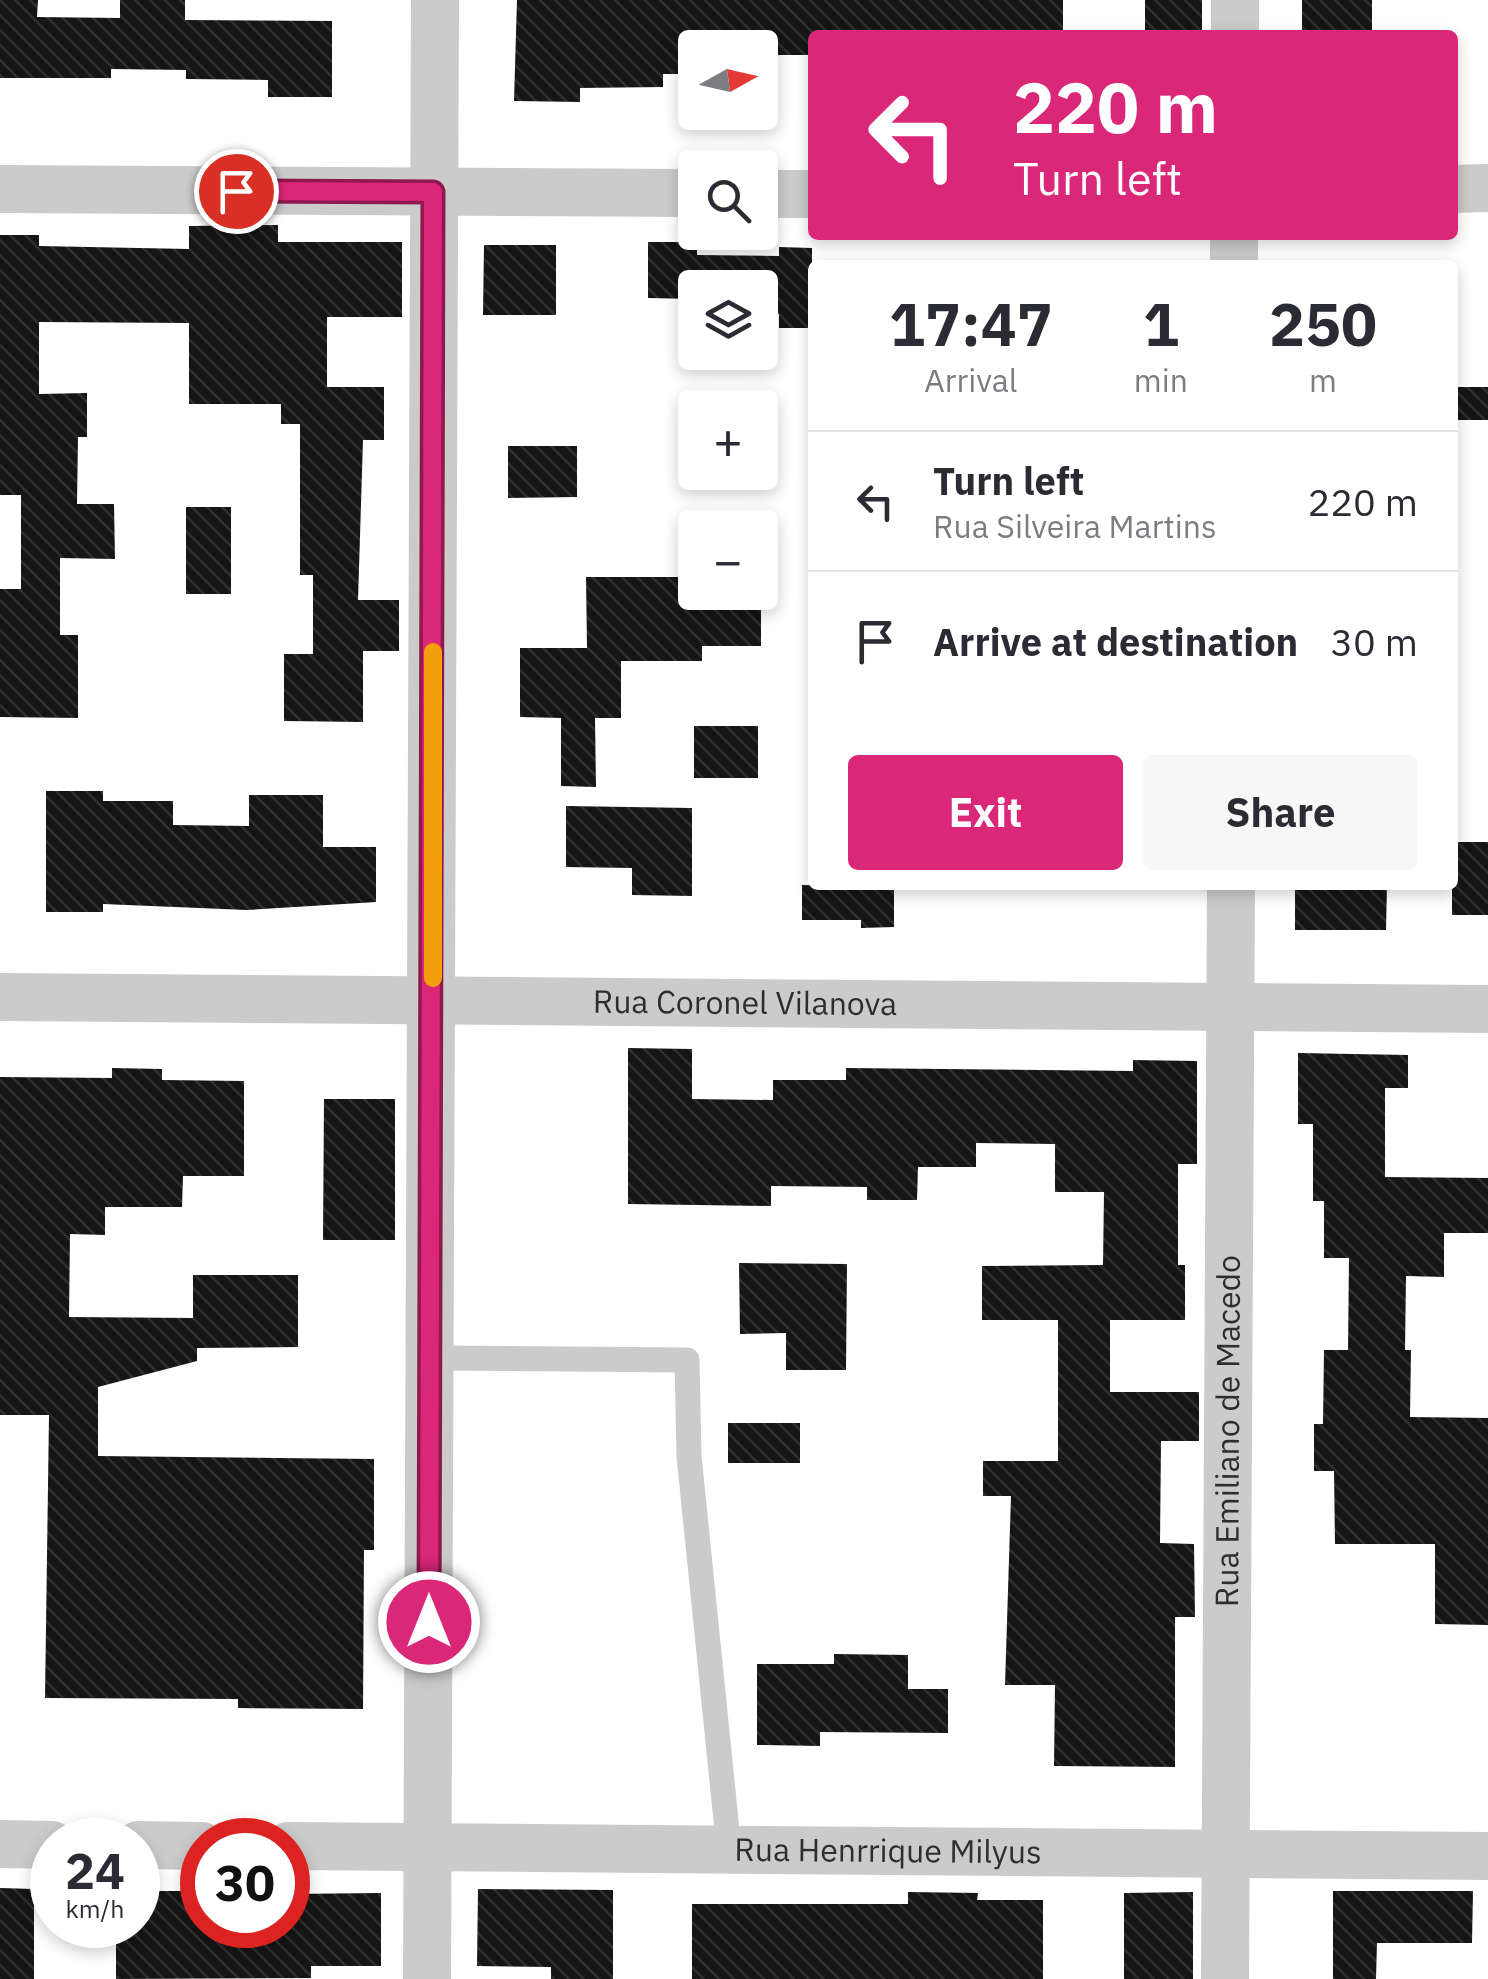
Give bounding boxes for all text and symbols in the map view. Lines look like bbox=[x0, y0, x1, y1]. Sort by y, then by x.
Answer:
north arrow bbox=[678, 30, 778, 130]
map controls bbox=[678, 30, 778, 610]
text: 220 m bbox=[1013, 61, 1218, 152]
icon: left bbox=[848, 70, 978, 200]
pin bbox=[194, 149, 279, 234]
text: Turn left bbox=[1013, 149, 1182, 207]
button: search bbox=[678, 150, 778, 250]
icon: arrive bbox=[209, 164, 264, 219]
button: layers bbox=[678, 270, 778, 370]
text: 17:47 bbox=[889, 284, 1053, 363]
text: 1 bbox=[1143, 284, 1179, 363]
text: 250 bbox=[1269, 284, 1377, 363]
text: Arrival bbox=[924, 359, 1018, 401]
text: min bbox=[1134, 359, 1188, 401]
text: m bbox=[1309, 359, 1337, 401]
button: + bbox=[678, 390, 778, 490]
text: Turn left bbox=[933, 456, 1084, 505]
icon: left bbox=[848, 474, 903, 529]
text: 220 m bbox=[1307, 477, 1418, 526]
text: Rua Silveira Martins bbox=[933, 505, 1217, 547]
button: − bbox=[678, 510, 778, 610]
icon: arrive bbox=[848, 614, 903, 669]
text: Arrive at destination bbox=[933, 617, 1298, 666]
text: 30 m bbox=[1330, 617, 1418, 666]
button: Exit bbox=[848, 755, 1123, 870]
button: Share bbox=[1143, 755, 1418, 870]
street label: Rua Coronel Vilanova bbox=[593, 980, 897, 1024]
street label: Rua Emiliano de Macedo bbox=[1205, 1255, 1249, 1607]
position arrow bbox=[377, 1570, 481, 1674]
speed limit sign: 30 bbox=[180, 1818, 310, 1948]
street label: Rua Henrrique Milyus bbox=[734, 1828, 1042, 1872]
text: 24 bbox=[65, 1838, 125, 1903]
text: km/h bbox=[66, 1892, 124, 1925]

